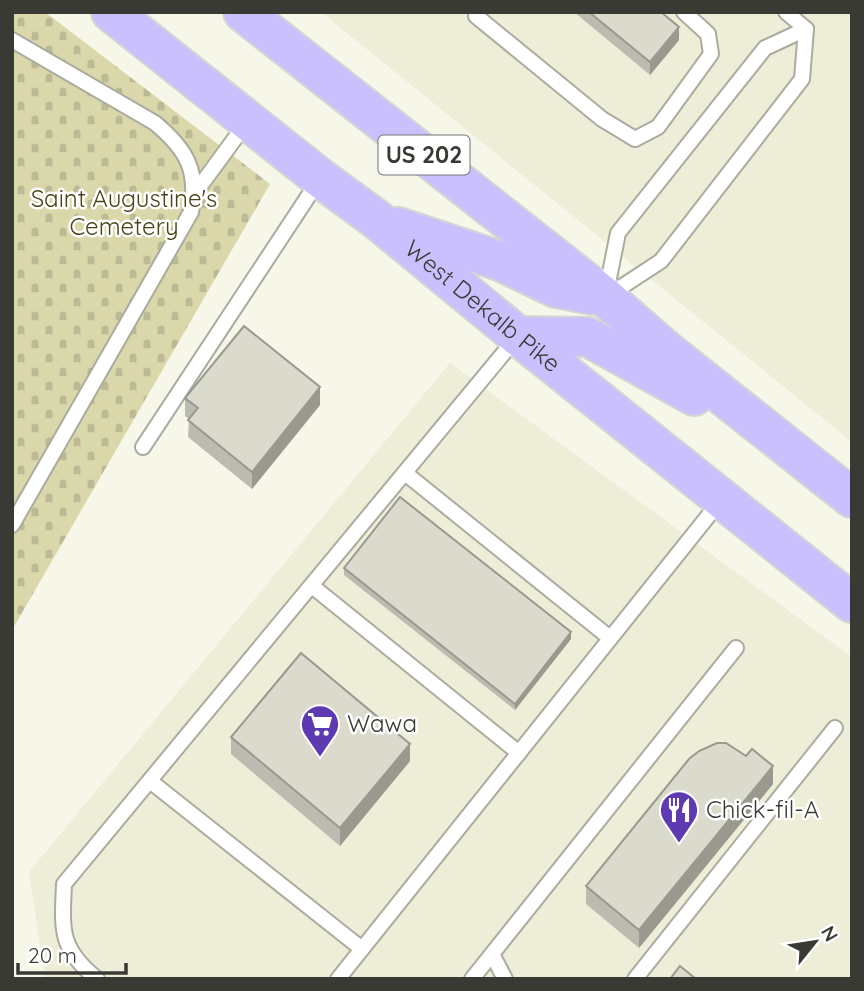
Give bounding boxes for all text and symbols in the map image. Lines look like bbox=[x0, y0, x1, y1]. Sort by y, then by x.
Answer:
road number: US 202 bbox=[378, 136, 470, 174]
park label: Saint Augustine's Cemetery bbox=[31, 183, 217, 241]
street label: West Dekalb Pike bbox=[399, 233, 567, 378]
supermarket icon: Wawa bbox=[299, 703, 341, 758]
place label: Wawa bbox=[347, 708, 417, 738]
restaurant icon: Chick-fil-A bbox=[658, 789, 700, 844]
place label: Chick-fil-A bbox=[706, 794, 819, 824]
north arrow bbox=[780, 907, 850, 977]
text: N bbox=[816, 921, 844, 946]
scale bar bbox=[18, 932, 126, 976]
text: 20 m bbox=[28, 942, 77, 968]

